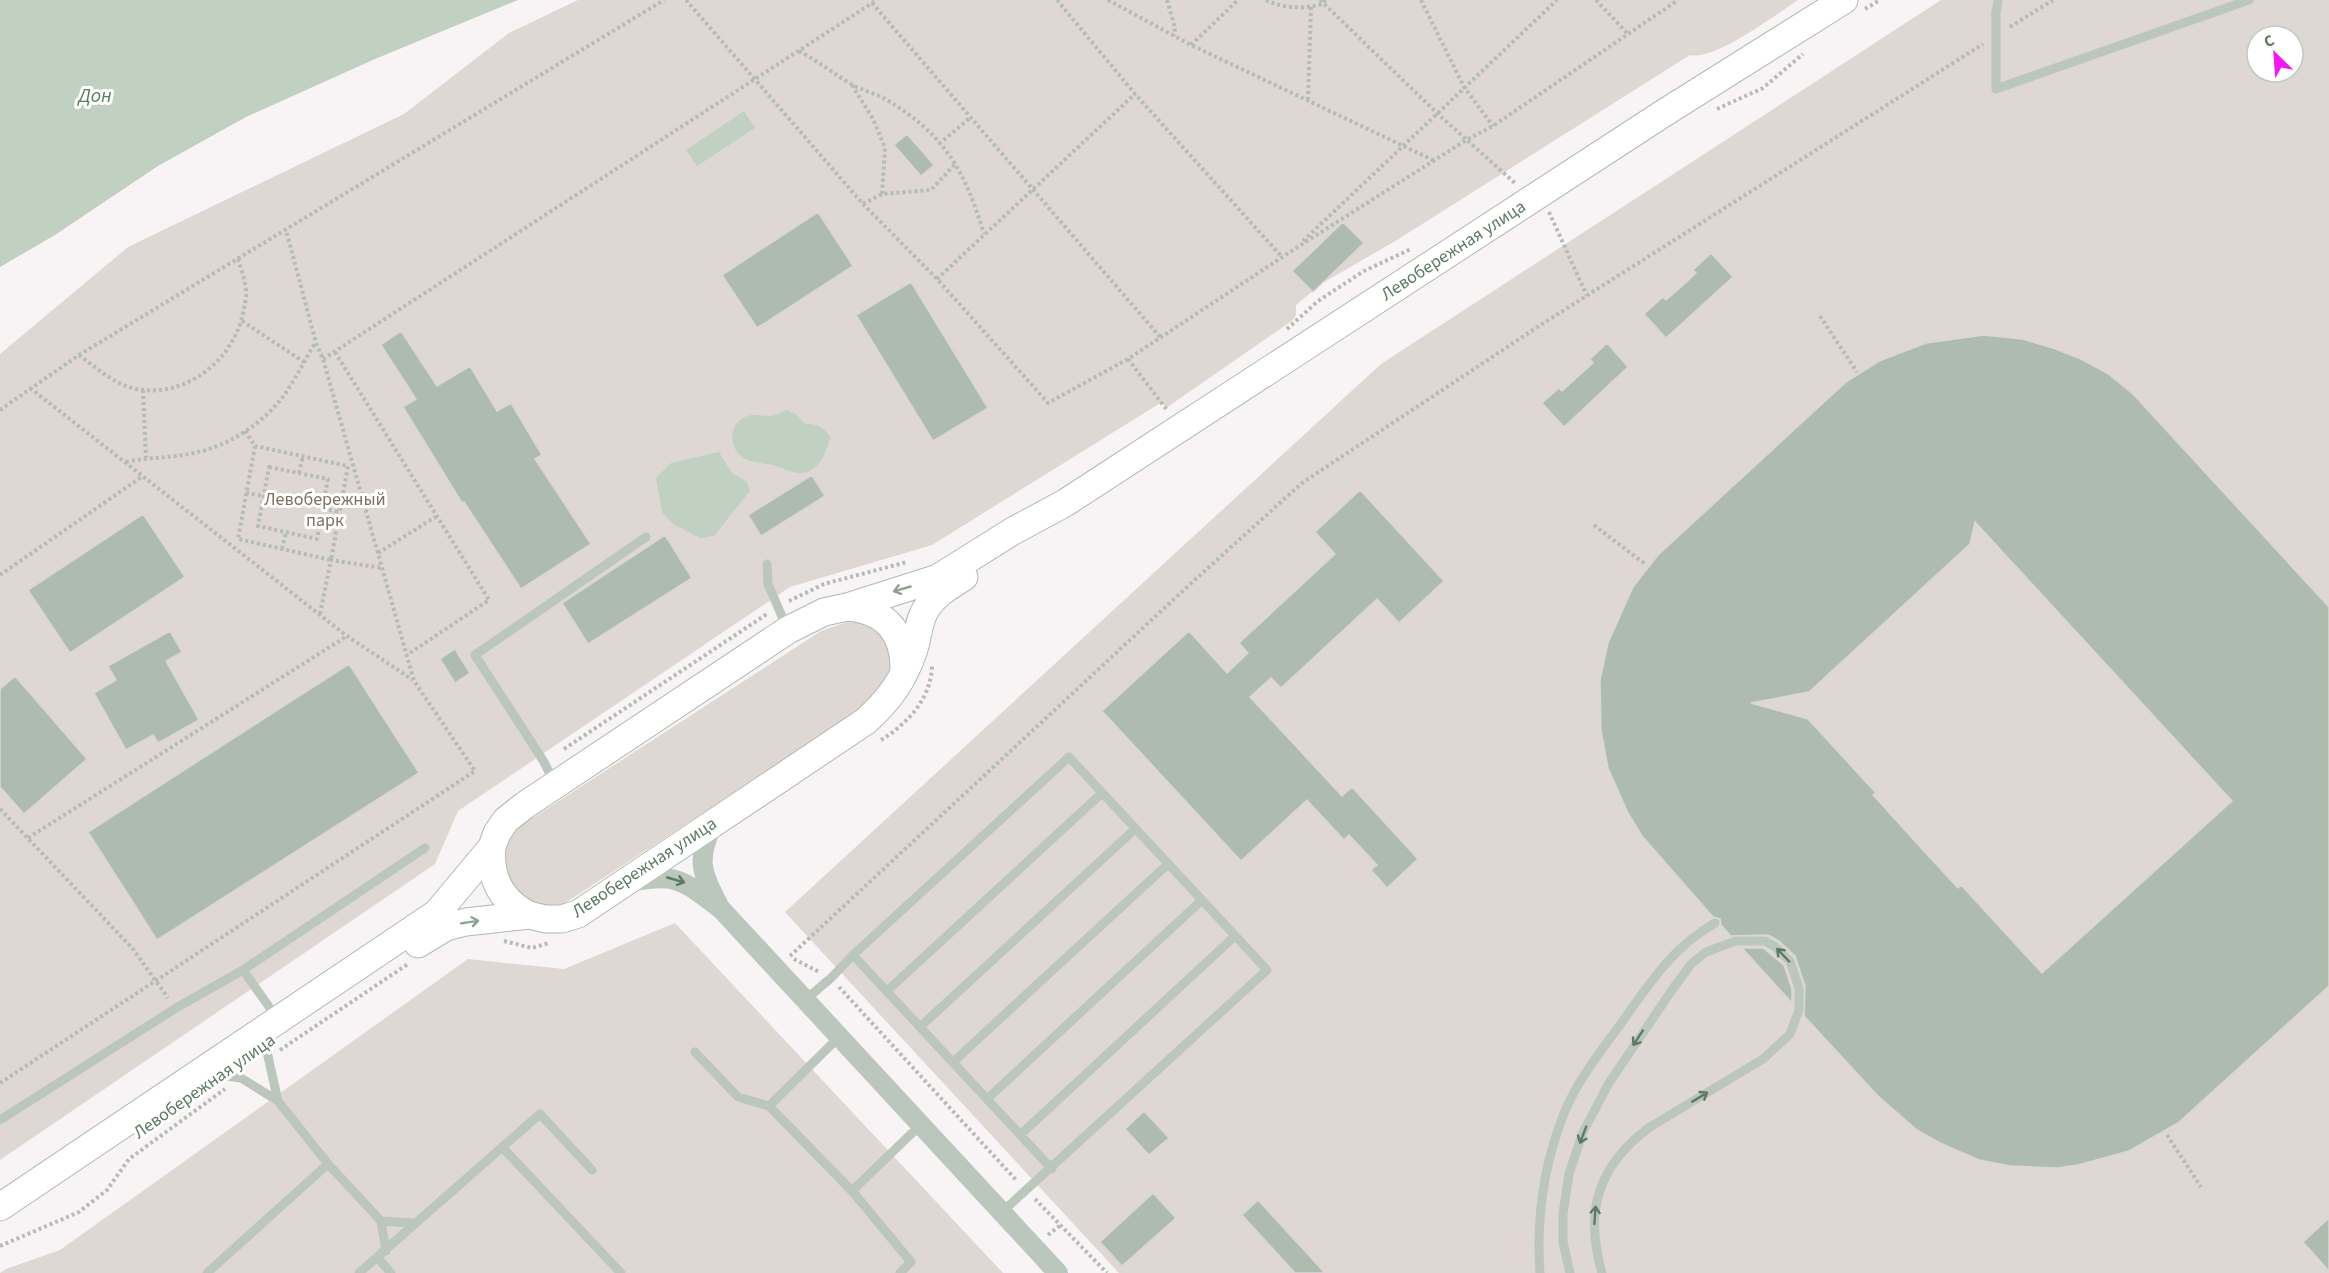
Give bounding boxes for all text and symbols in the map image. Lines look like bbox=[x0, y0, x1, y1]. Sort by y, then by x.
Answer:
north arrow bbox=[2245, 24, 2305, 84]
text: С bbox=[2260, 29, 2278, 53]
water label: Дон bbox=[76, 82, 112, 110]
street label: Левобережная улица bbox=[1376, 194, 1531, 307]
park label: Левобережный парк bbox=[264, 487, 386, 533]
one-way arrow bbox=[893, 583, 912, 595]
street label: Левобережная улица bbox=[567, 811, 722, 924]
one-way arrow bbox=[666, 875, 685, 886]
one-way arrow bbox=[460, 917, 480, 928]
one-way arrow bbox=[1776, 948, 1791, 963]
street label: Левобережная улица bbox=[128, 1028, 280, 1145]
one-way arrow bbox=[1632, 1030, 1644, 1046]
one-way arrow bbox=[1691, 1091, 1708, 1103]
one-way arrow bbox=[1576, 1125, 1587, 1144]
one-way arrow bbox=[1590, 1206, 1601, 1226]

